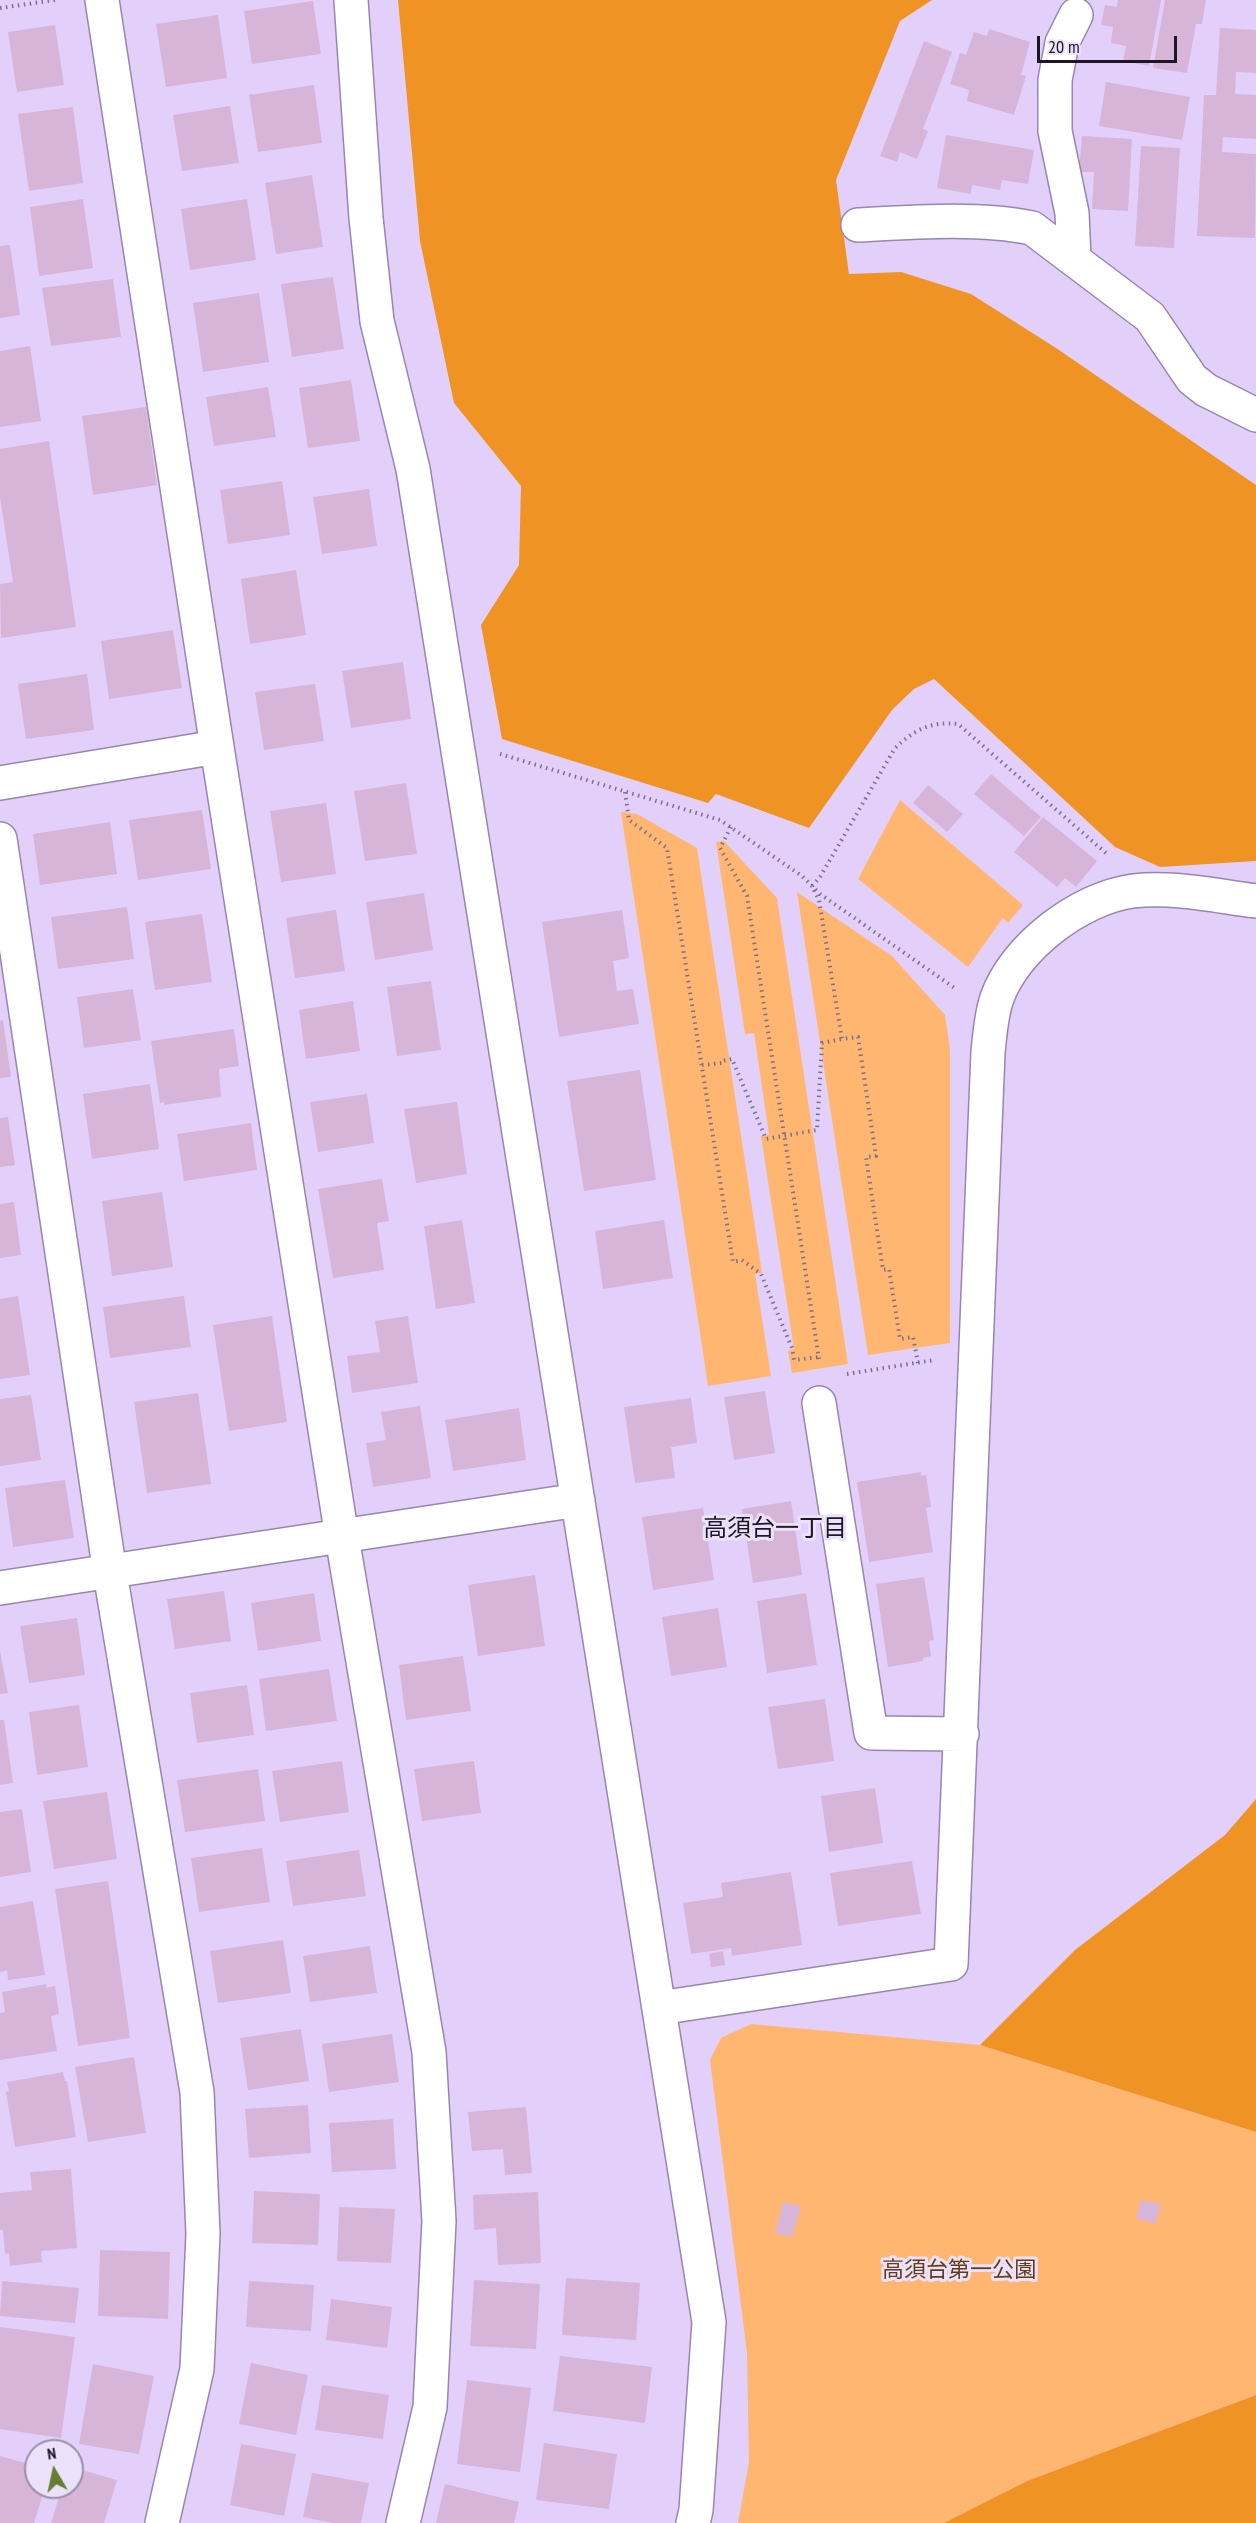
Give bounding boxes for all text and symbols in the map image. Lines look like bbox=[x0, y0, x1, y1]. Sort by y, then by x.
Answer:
scale bar bbox=[1040, 24, 1180, 62]
text: 20 m bbox=[1048, 35, 1080, 58]
district label: 高須台一丁目 bbox=[703, 1515, 847, 1543]
park label: 高須台第一公園 bbox=[882, 2258, 1036, 2284]
north arrow bbox=[24, 2439, 84, 2499]
text: N bbox=[46, 2443, 57, 2464]

